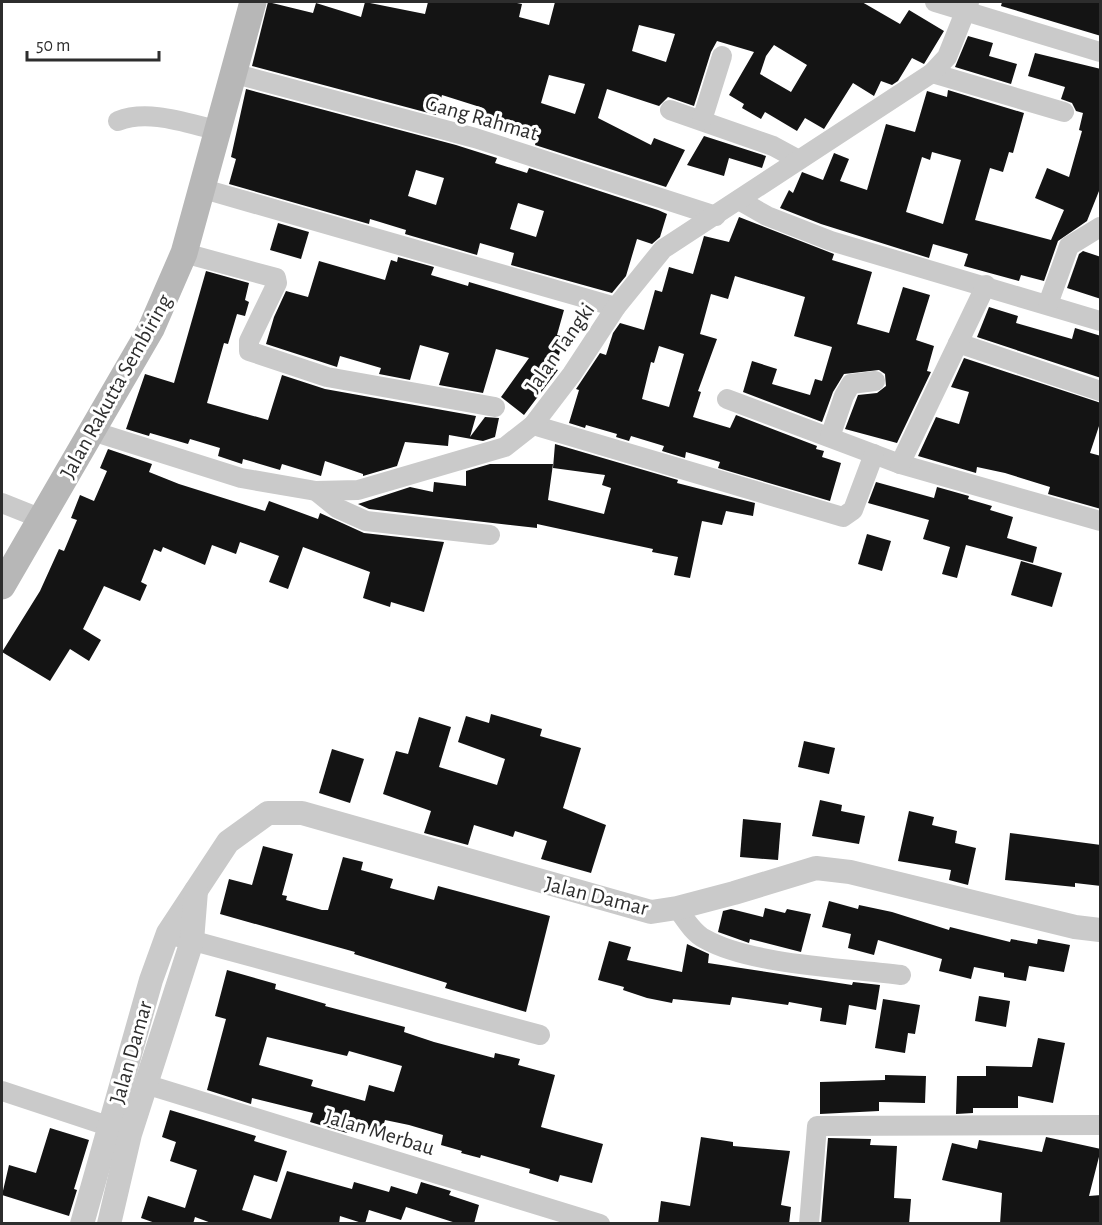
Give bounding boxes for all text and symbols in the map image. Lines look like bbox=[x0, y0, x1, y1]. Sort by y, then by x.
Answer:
scale bar bbox=[27, 24, 159, 62]
text: 50 m bbox=[36, 37, 70, 55]
street label: Gang Rahmat bbox=[423, 91, 541, 145]
street label: Jalan Rakutta Sembiring bbox=[56, 291, 176, 482]
street label: Jalan Tangki bbox=[521, 299, 599, 396]
street label: Jalan Damar bbox=[543, 873, 651, 919]
street label: Jalan Damar bbox=[106, 998, 156, 1106]
street label: Jalan Merbau bbox=[322, 1105, 437, 1159]

